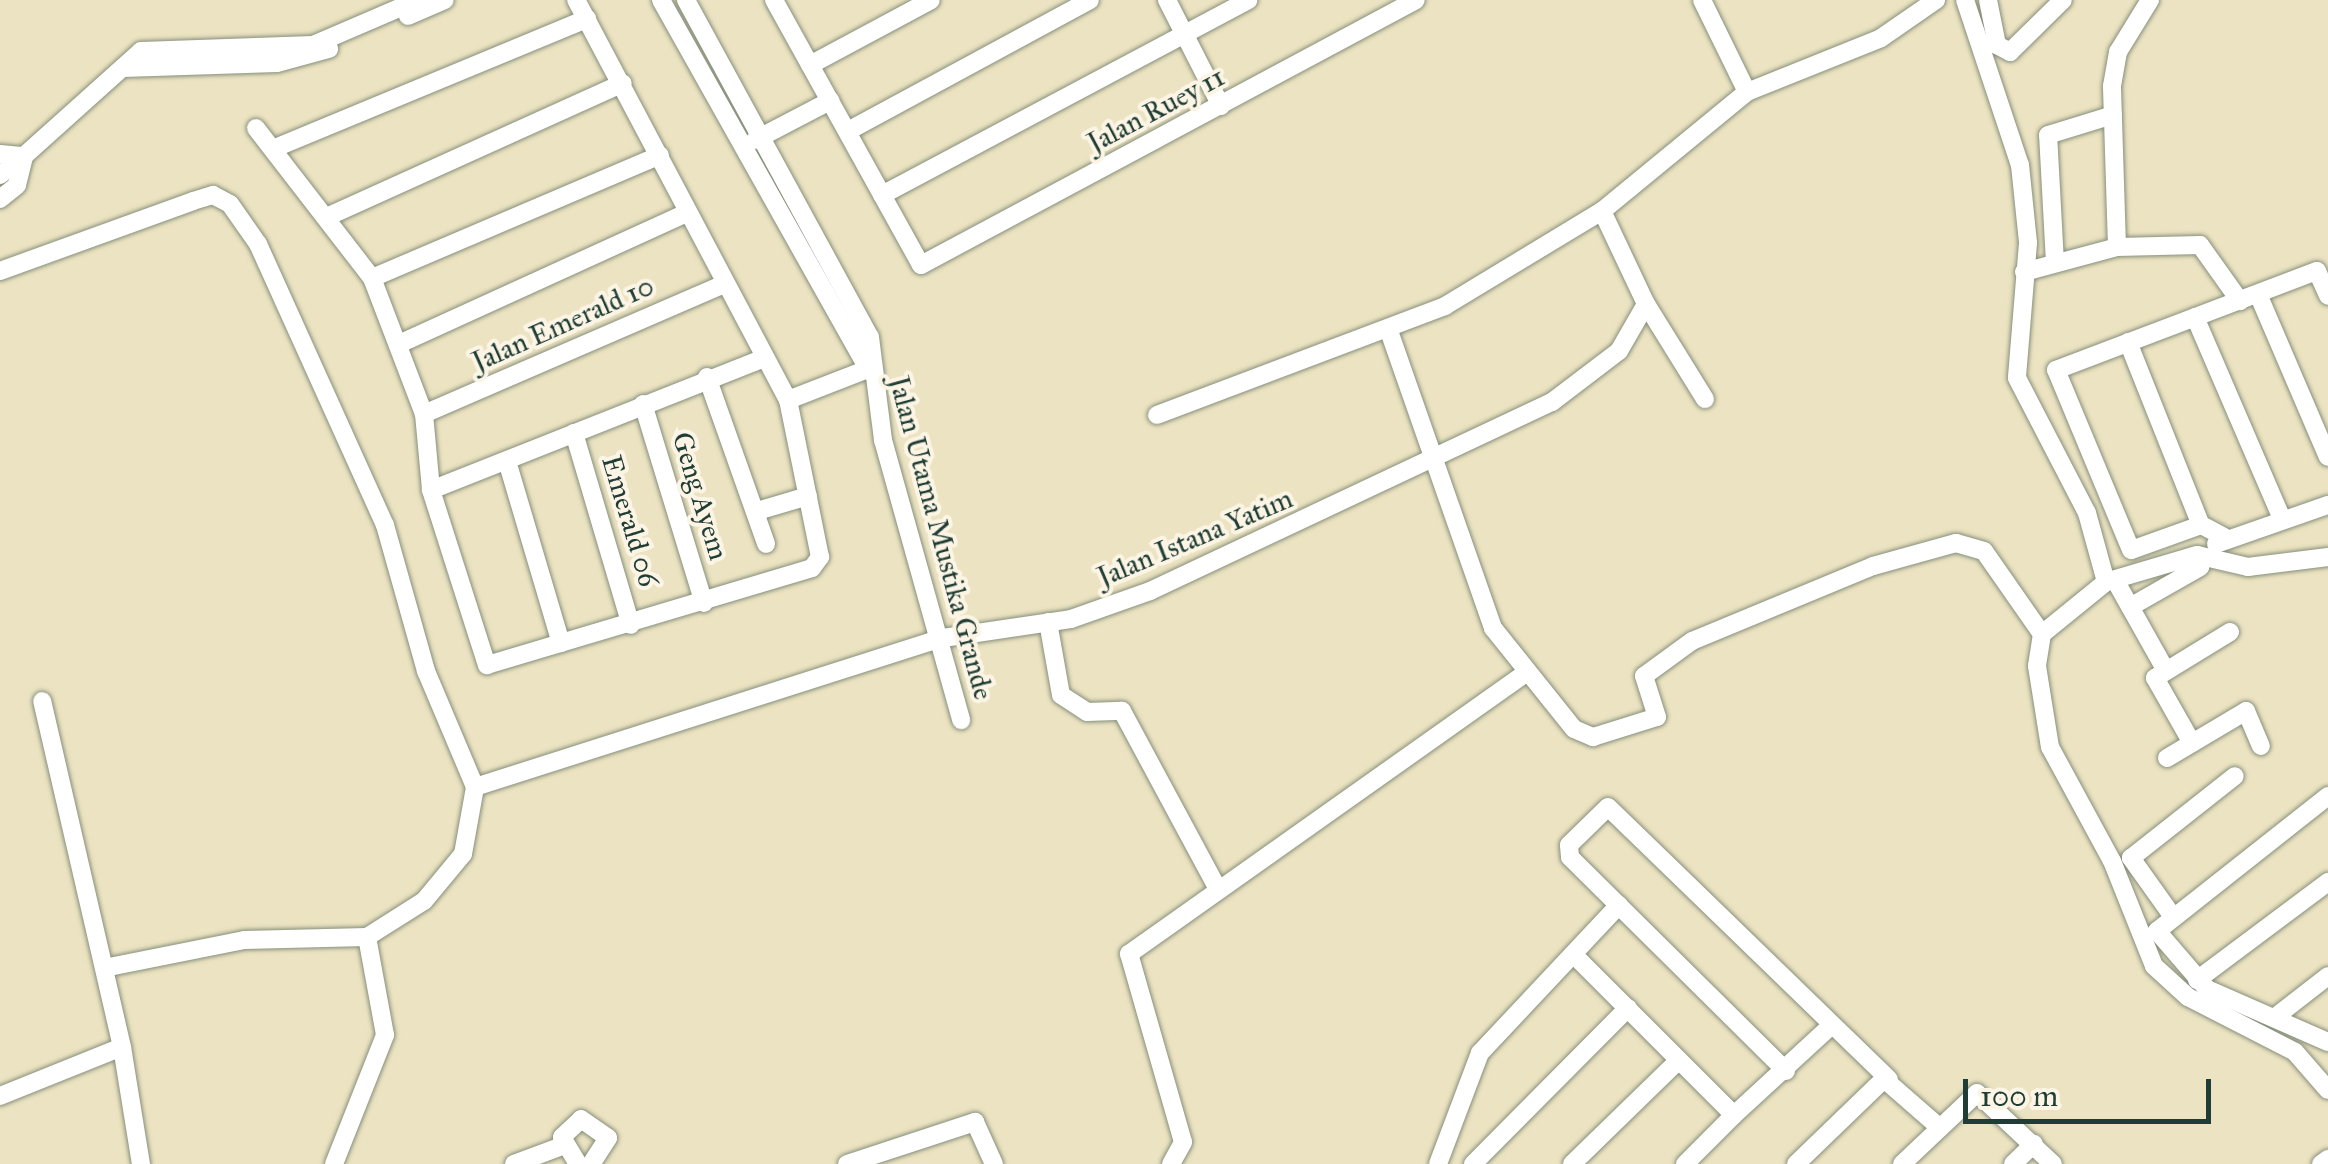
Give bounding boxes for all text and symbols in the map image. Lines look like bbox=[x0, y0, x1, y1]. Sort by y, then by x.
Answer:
street label: Jalan Ruey 11 bbox=[1082, 60, 1230, 160]
street label: Jalan Emerald 10 bbox=[467, 269, 659, 379]
street label: Jalan Utama Mustika Grande bbox=[882, 373, 1000, 703]
street label: Geng Ayem bbox=[665, 428, 735, 564]
street label: Emerald 06 bbox=[594, 451, 666, 591]
street label: Jalan Istana Yatim bbox=[1092, 482, 1298, 594]
scale bar bbox=[1968, 1059, 2216, 1121]
text: 100 m bbox=[1980, 1078, 2058, 1114]

